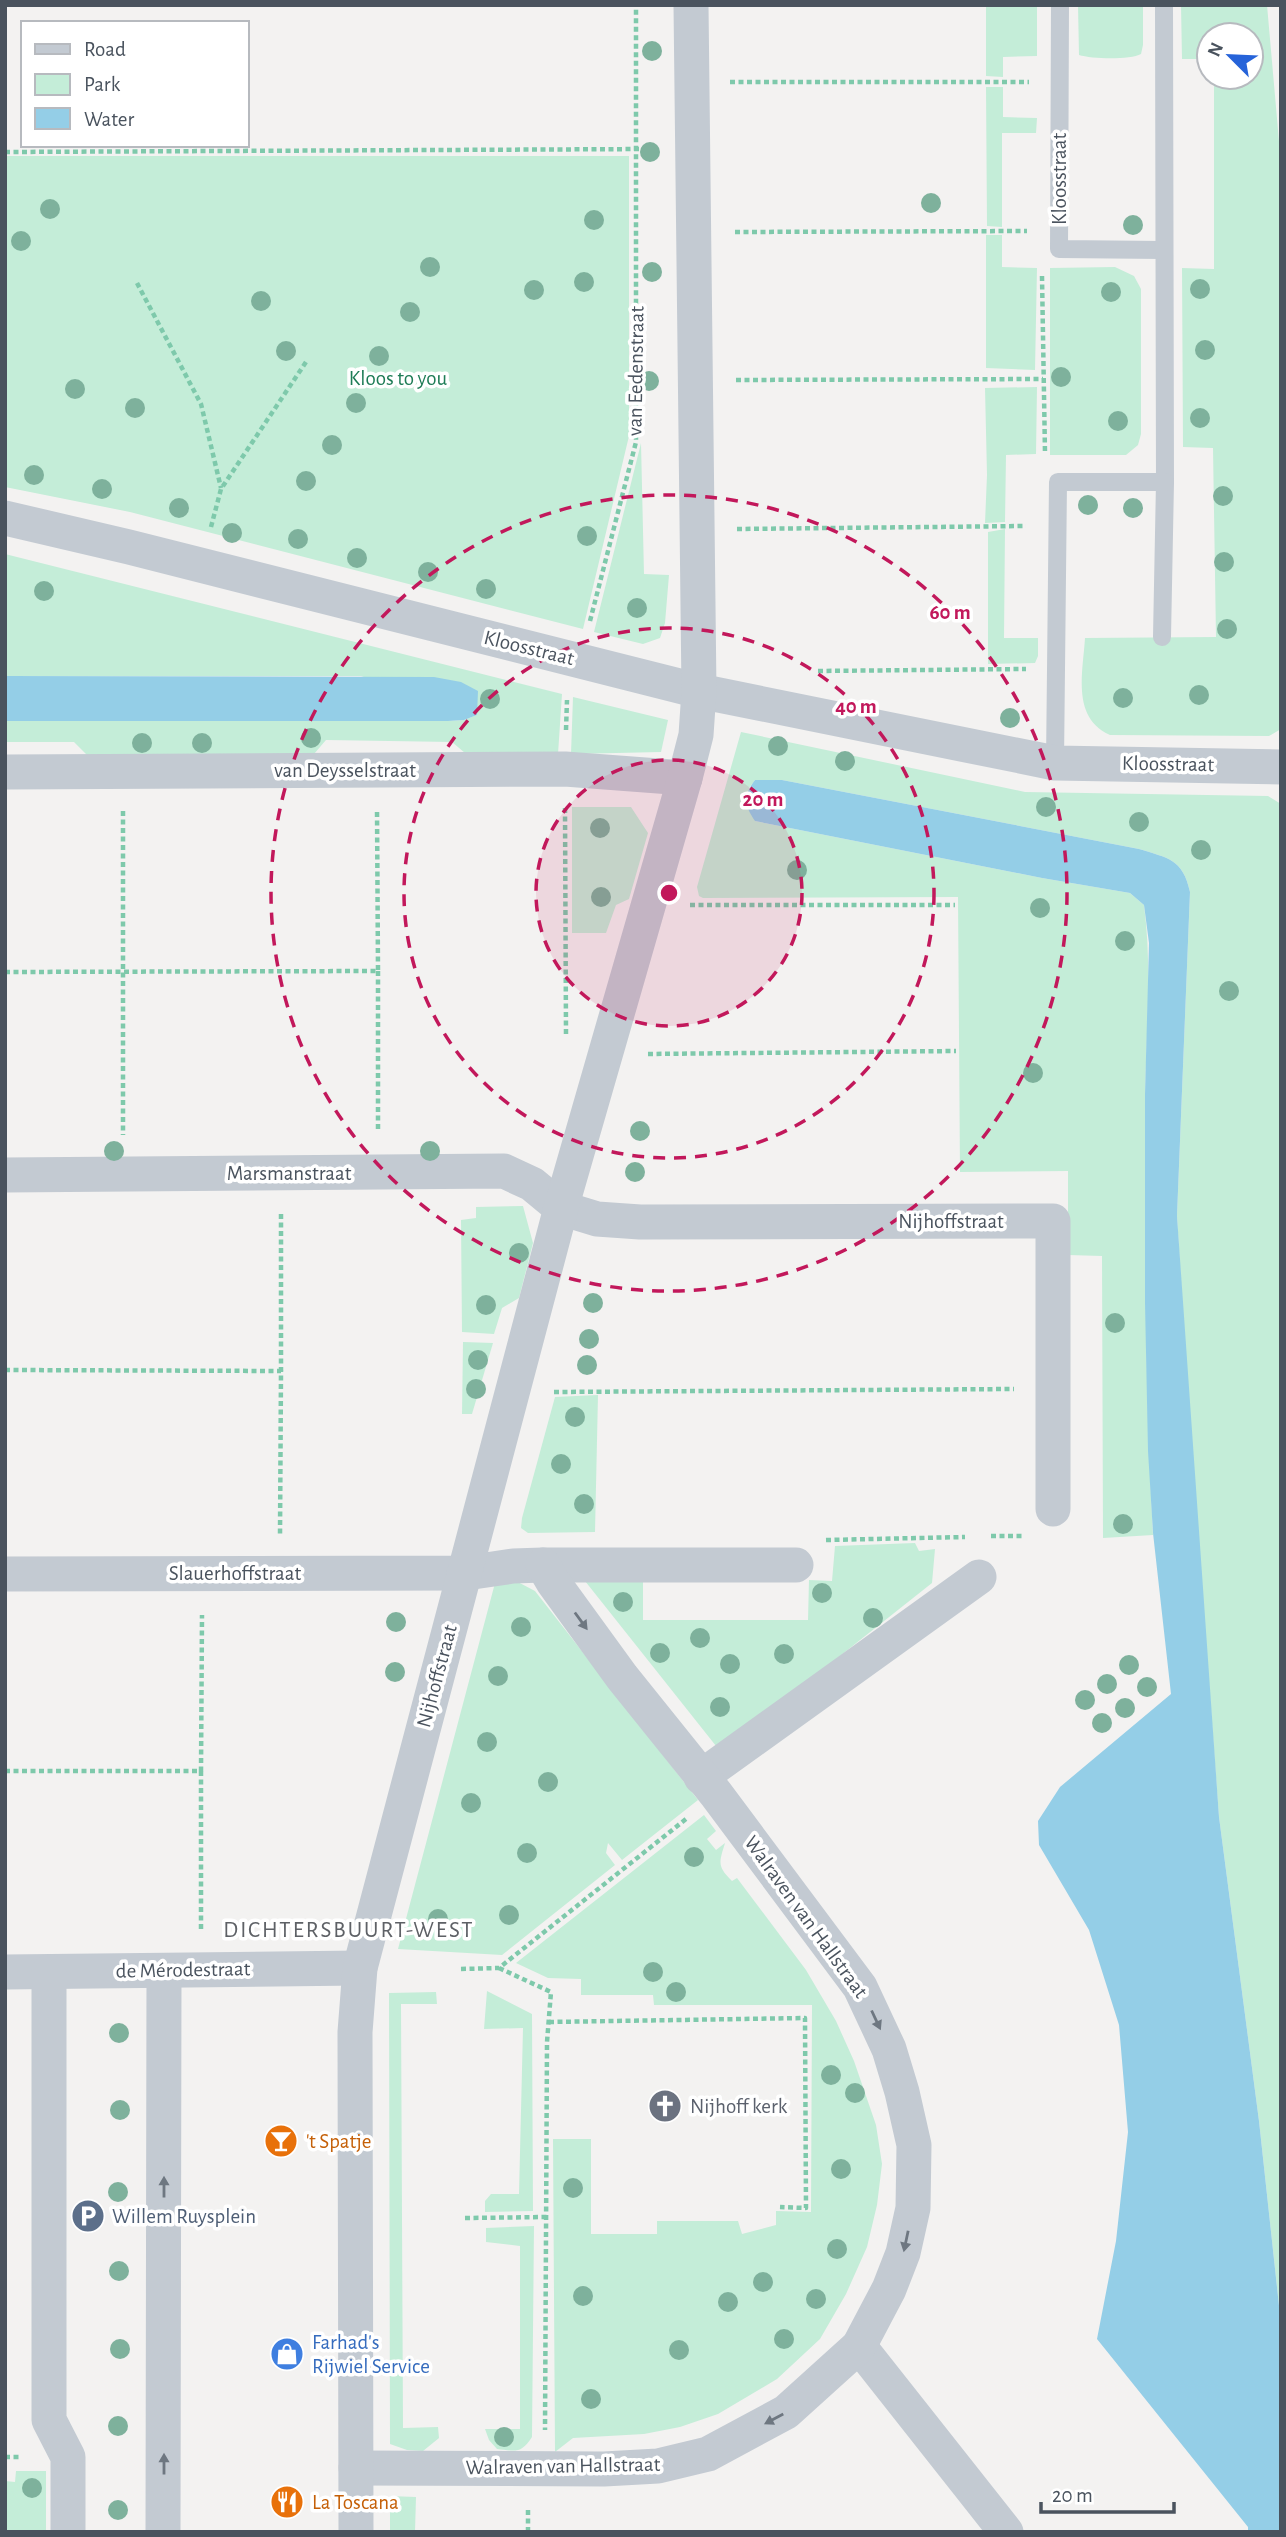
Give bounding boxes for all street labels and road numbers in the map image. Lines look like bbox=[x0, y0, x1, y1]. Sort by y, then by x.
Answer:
street label: Kloosstraat bbox=[1049, 133, 1070, 225]
street label: van Eedenstraat bbox=[624, 305, 648, 436]
street label: Kloosstraat bbox=[482, 627, 577, 669]
street label: Kloosstraat bbox=[1122, 753, 1215, 775]
street label: van Deysselstraat bbox=[274, 760, 416, 781]
street label: Marsmanstraat bbox=[227, 1163, 352, 1184]
street label: Nijhoffstraat bbox=[898, 1211, 1004, 1232]
street label: Slauerhoffstraat bbox=[169, 1563, 302, 1584]
street label: Nijhoffstraat bbox=[413, 1622, 461, 1730]
street label: Walraven van Hallstraat bbox=[740, 1832, 872, 2002]
street label: de Mérodestraat bbox=[116, 1958, 251, 1982]
street label: Walraven van Hallstraat bbox=[466, 2454, 661, 2478]

